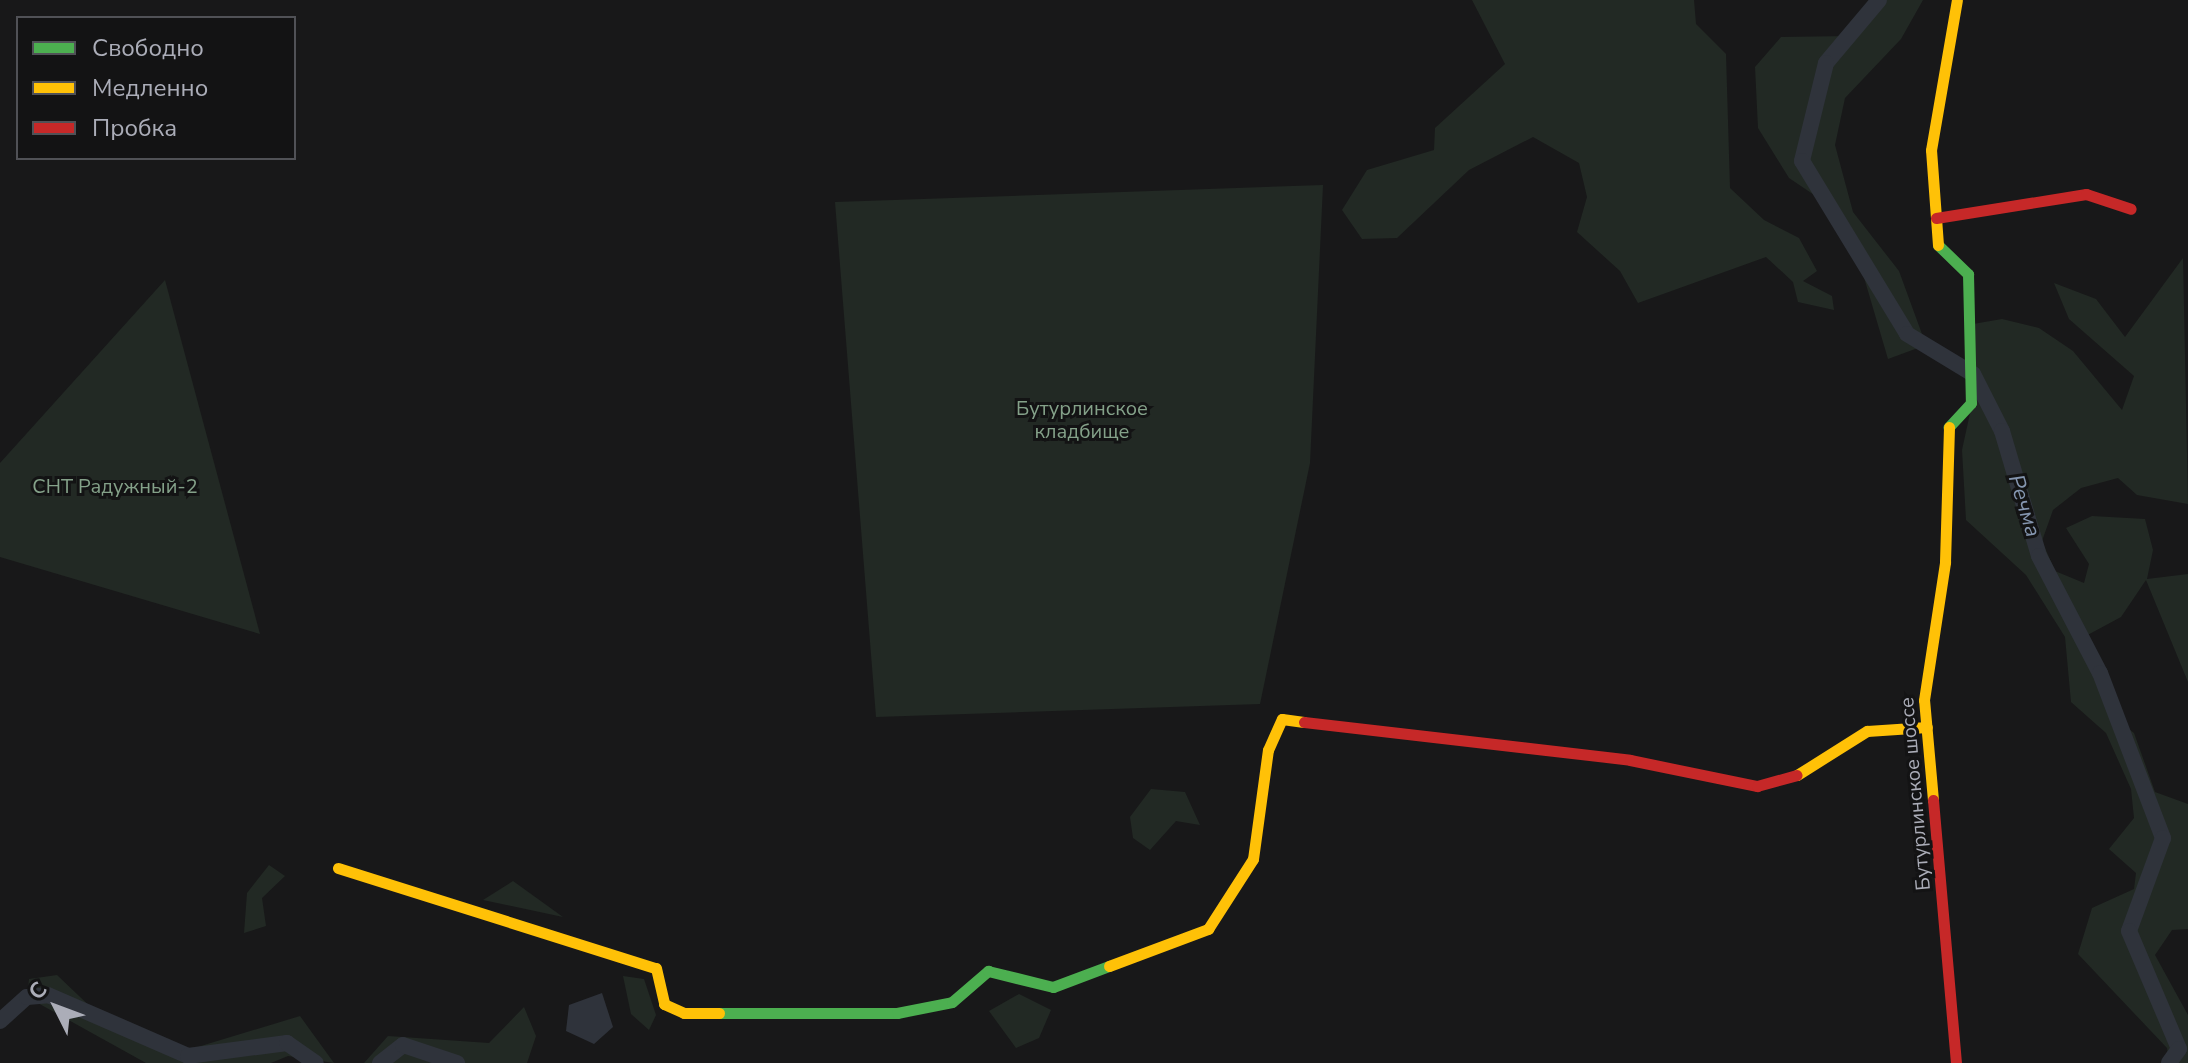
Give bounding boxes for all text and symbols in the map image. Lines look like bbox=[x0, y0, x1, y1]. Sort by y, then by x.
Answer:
legend bbox=[16, 16, 296, 160]
text: Свободно bbox=[92, 32, 204, 64]
text: Медленно bbox=[92, 72, 208, 104]
text: Пробка bbox=[92, 112, 177, 144]
park label: Бутурлинское кладбище bbox=[1016, 397, 1148, 444]
water label: Речма bbox=[2002, 472, 2046, 540]
park label: СНТ Радужный-2 bbox=[32, 474, 198, 498]
street label: Бутурлинское шоссе bbox=[1895, 696, 1935, 892]
north arrow bbox=[16, 967, 96, 1047]
text: С bbox=[22, 975, 54, 1007]

